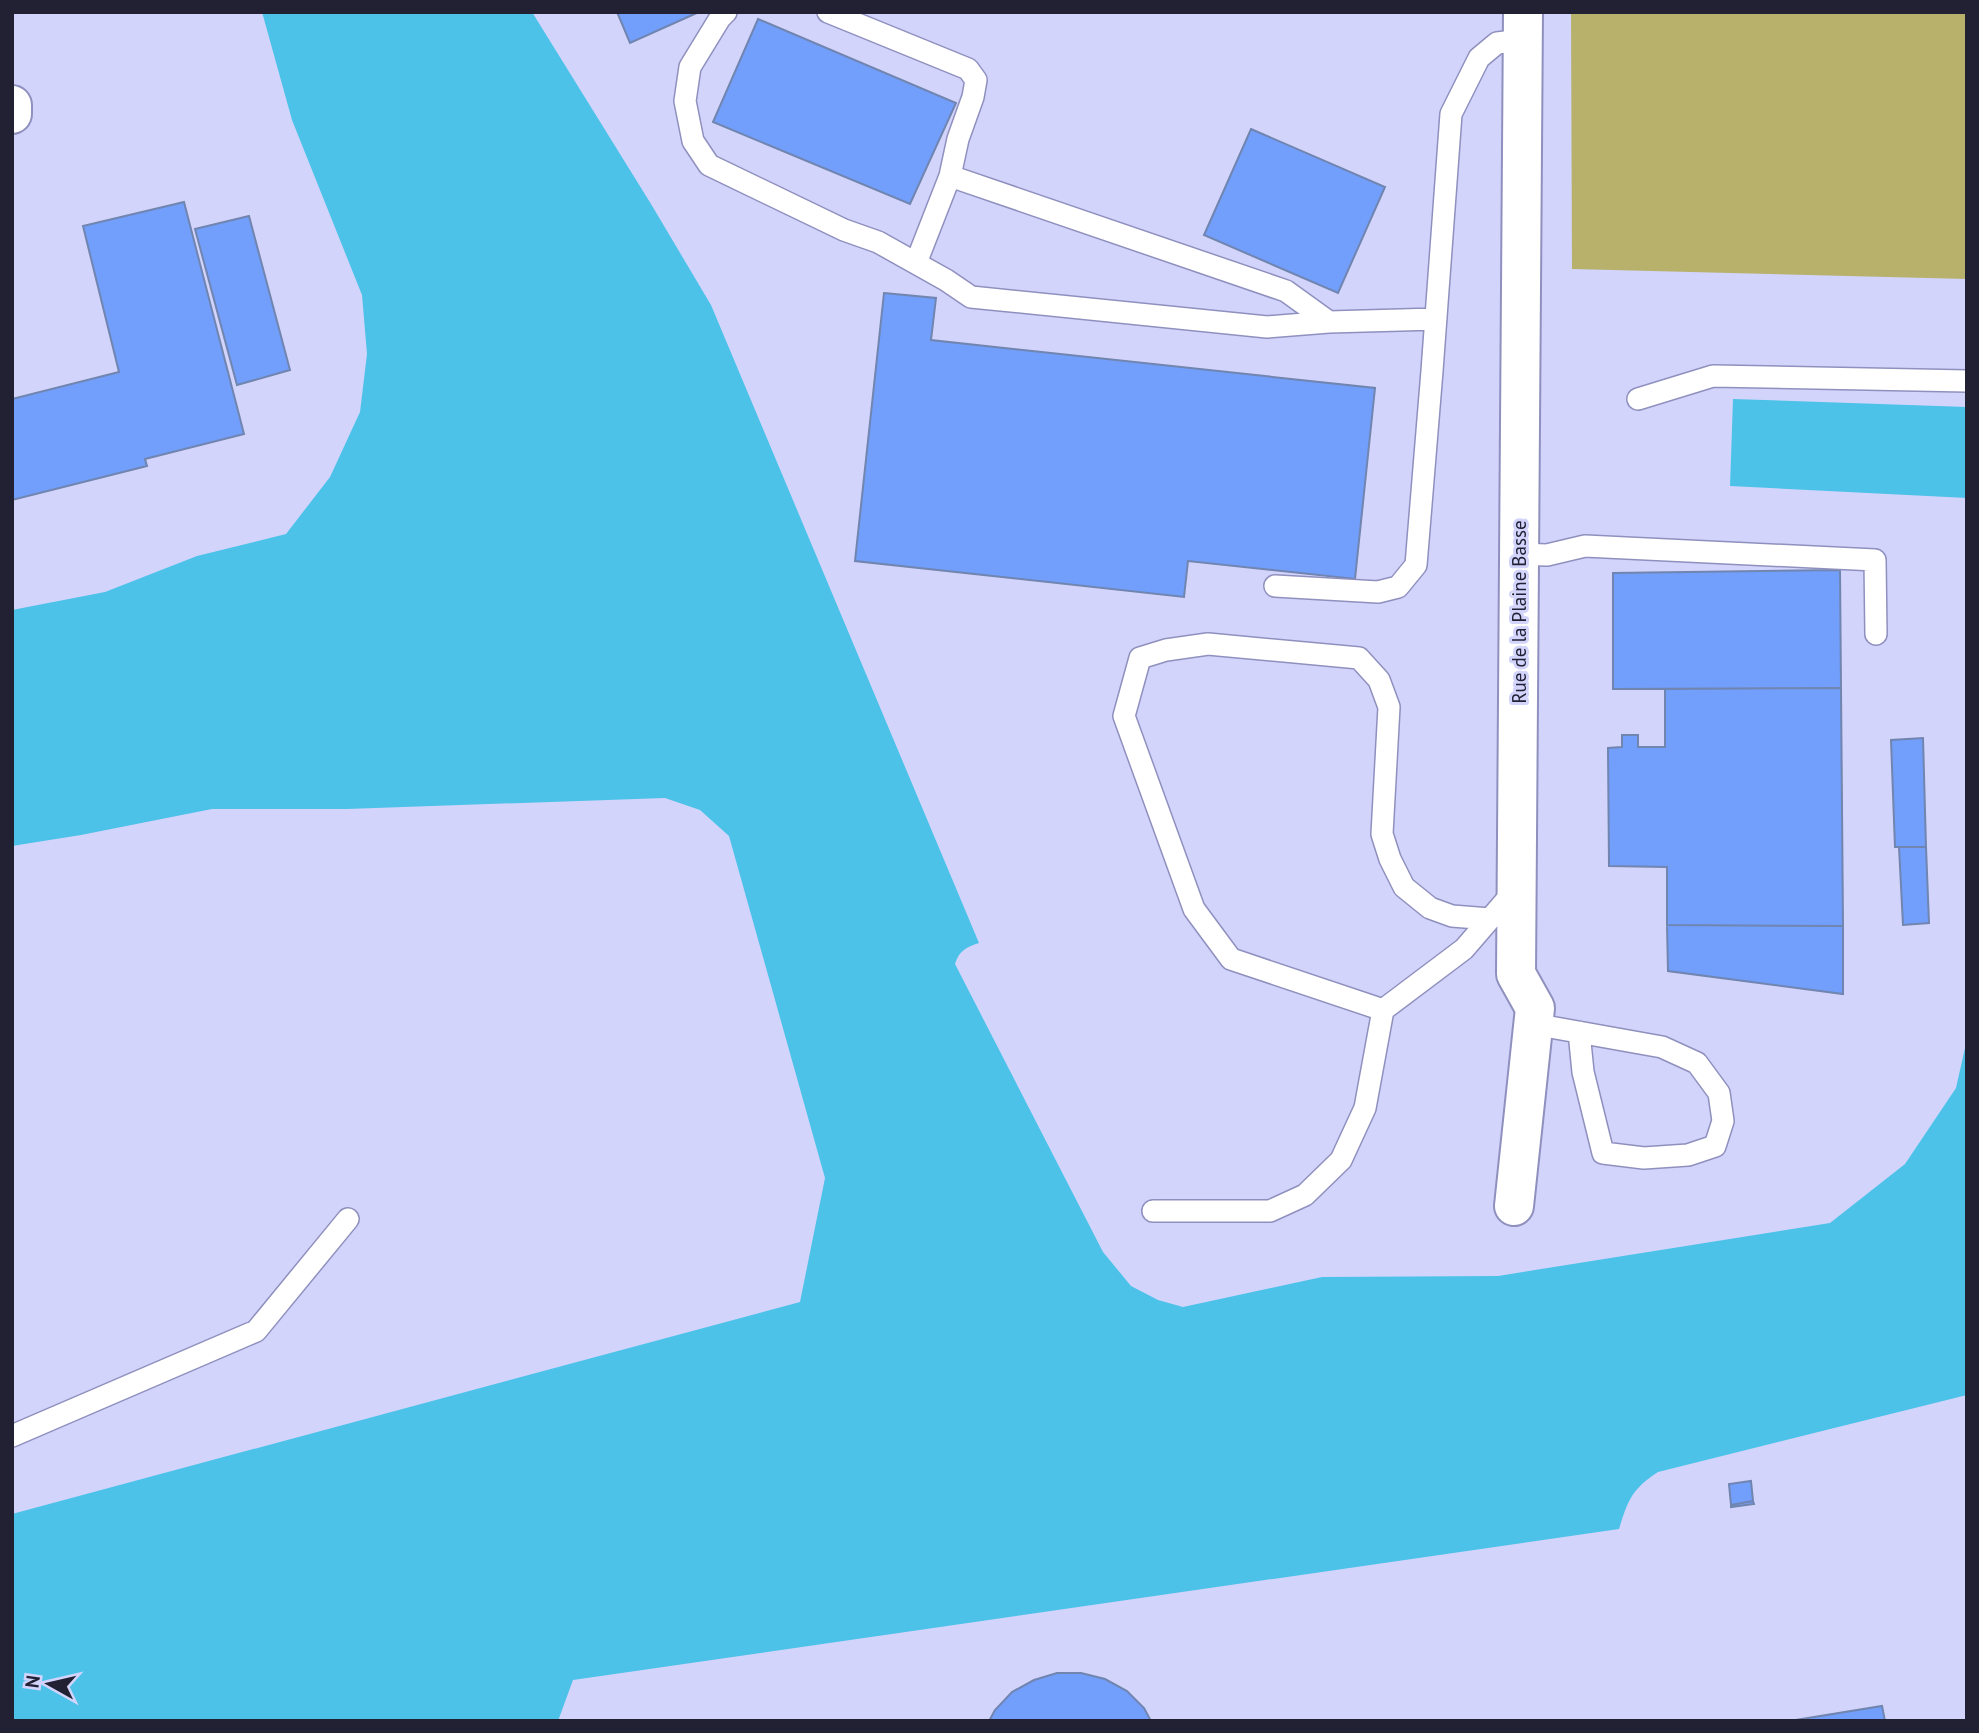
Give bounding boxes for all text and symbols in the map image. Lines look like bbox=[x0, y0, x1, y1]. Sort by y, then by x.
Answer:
street label: Rue de la Plaine Basse bbox=[1507, 520, 1531, 704]
north arrow bbox=[14, 1649, 84, 1719]
text: N bbox=[19, 1674, 45, 1689]

